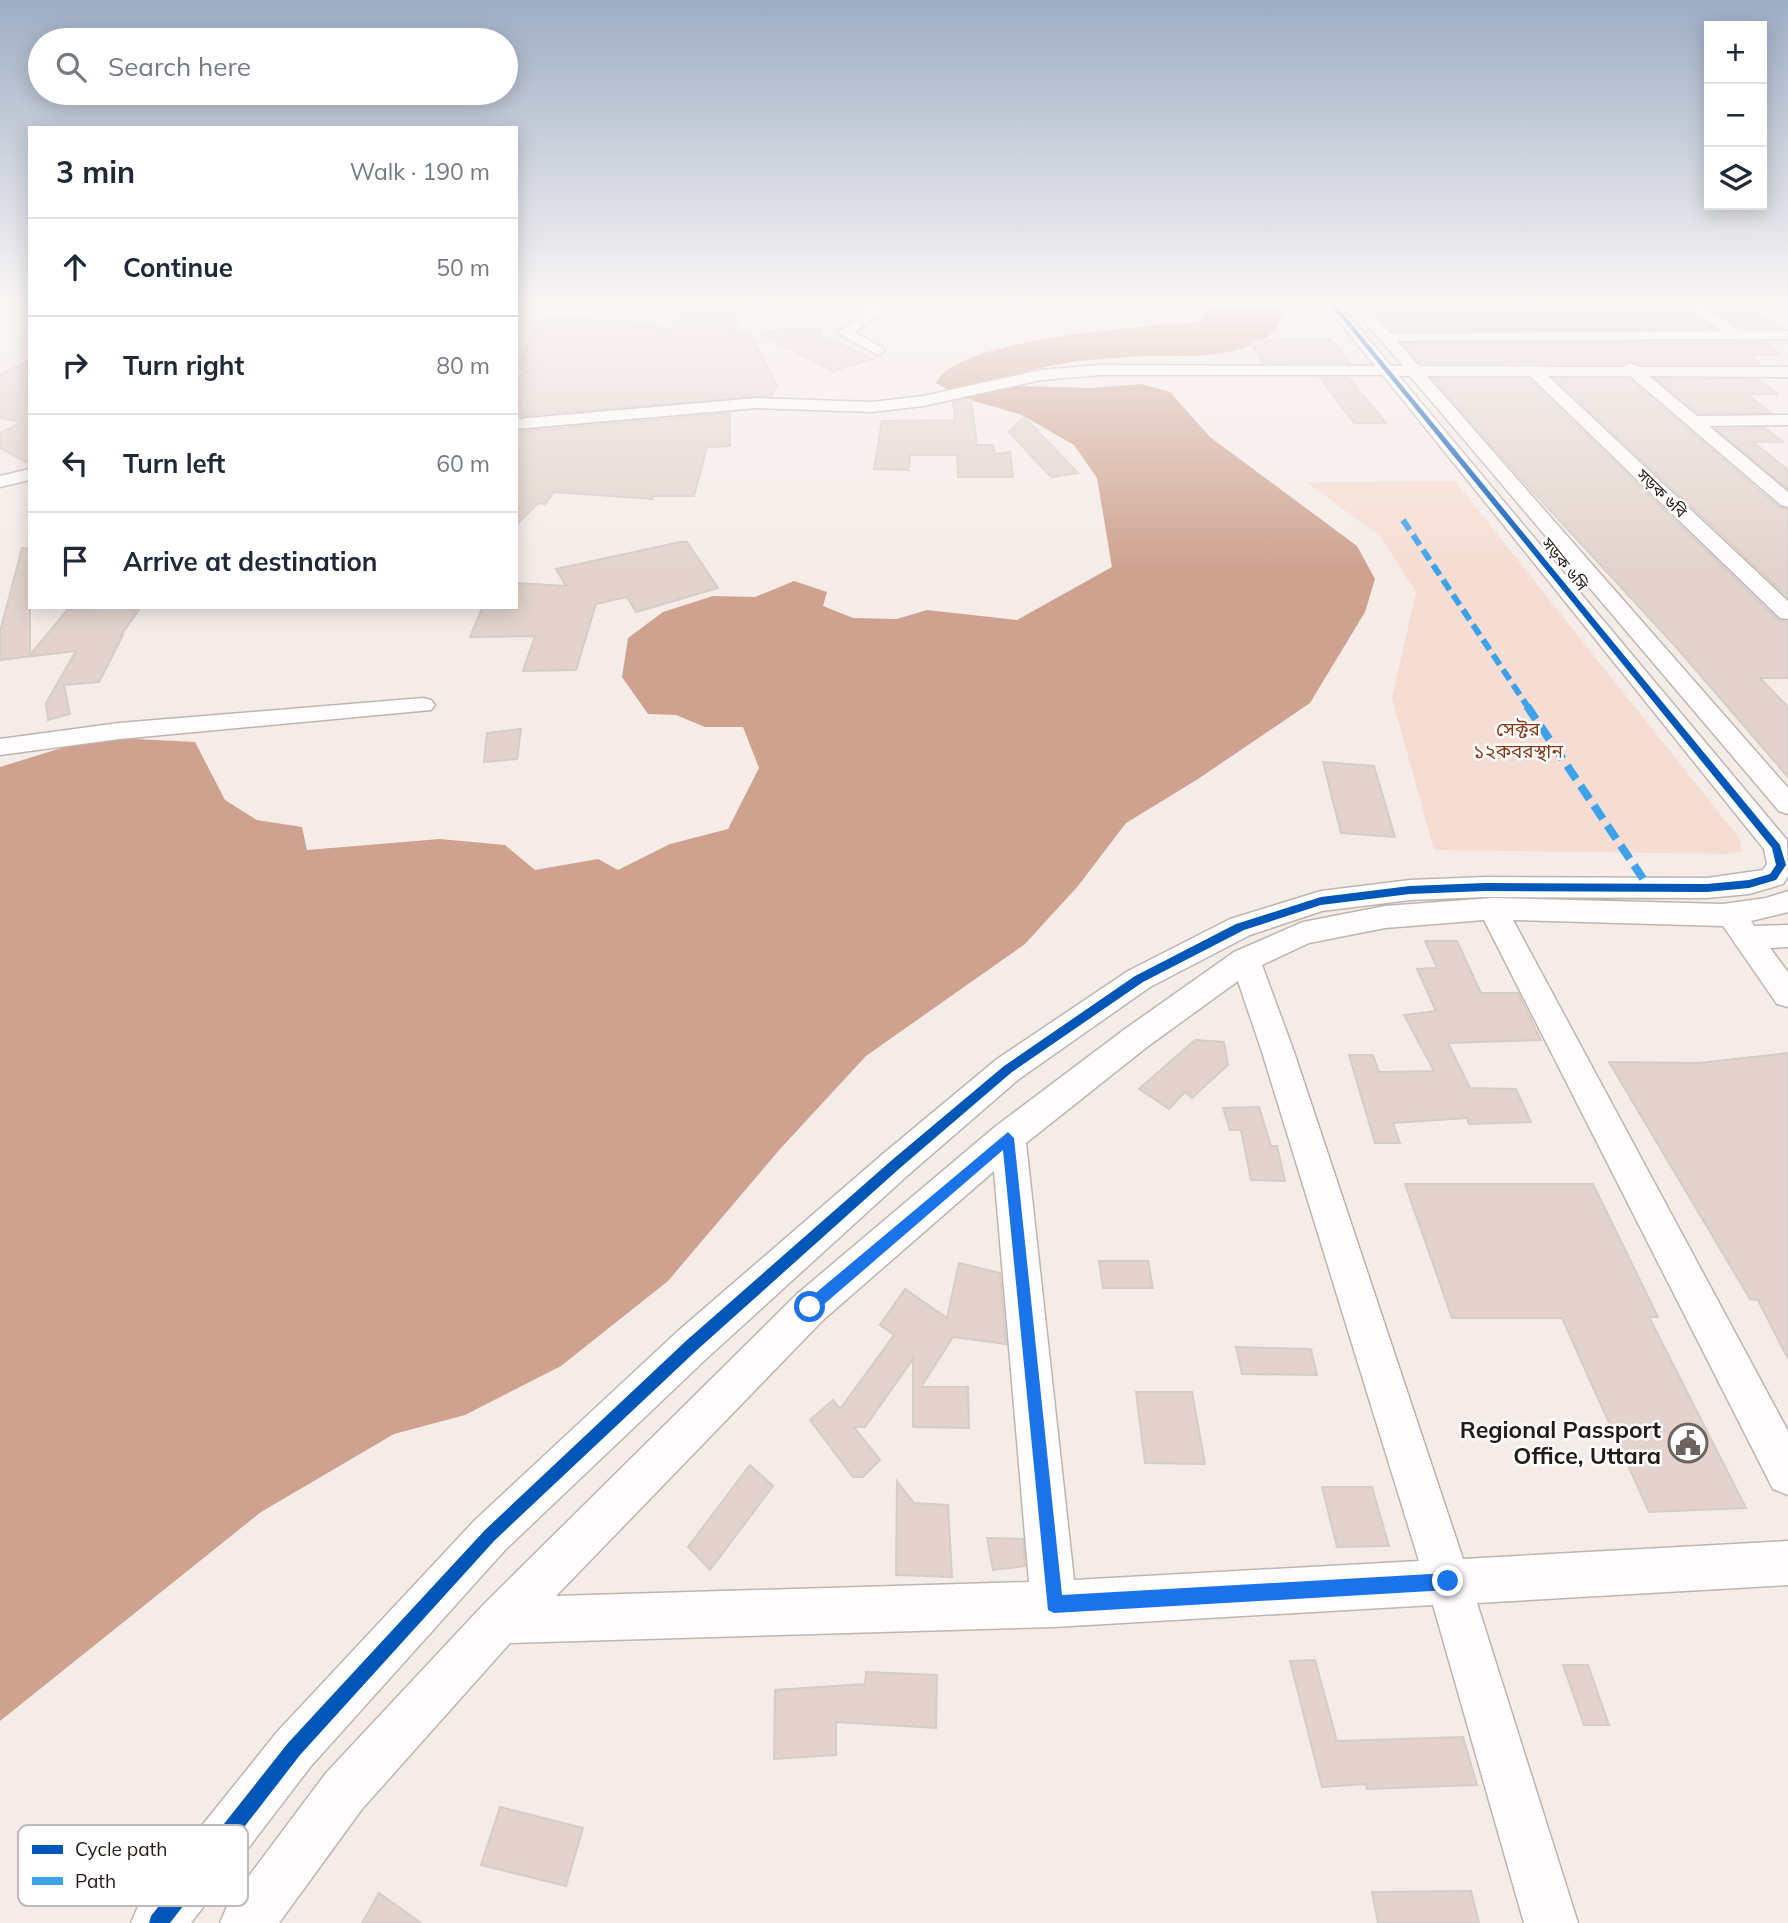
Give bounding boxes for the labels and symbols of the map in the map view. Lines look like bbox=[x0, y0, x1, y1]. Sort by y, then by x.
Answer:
street label: সড়ক ৬বি bbox=[1632, 464, 1691, 522]
street label: সড়ক ৬সি bbox=[1537, 533, 1593, 595]
park label: সেক্টর ১২কবরস্থান bbox=[1473, 717, 1563, 763]
route start bbox=[794, 1291, 825, 1322]
place label: Regional Passport Office, Uttara bbox=[1460, 1415, 1661, 1470]
public building icon: Regional Passport Office, Uttara bbox=[1667, 1422, 1709, 1464]
route end bbox=[1432, 1565, 1463, 1596]
legend bbox=[18, 1825, 248, 1906]
text: Cycle path bbox=[75, 1837, 167, 1861]
text: Path bbox=[75, 1869, 116, 1893]

